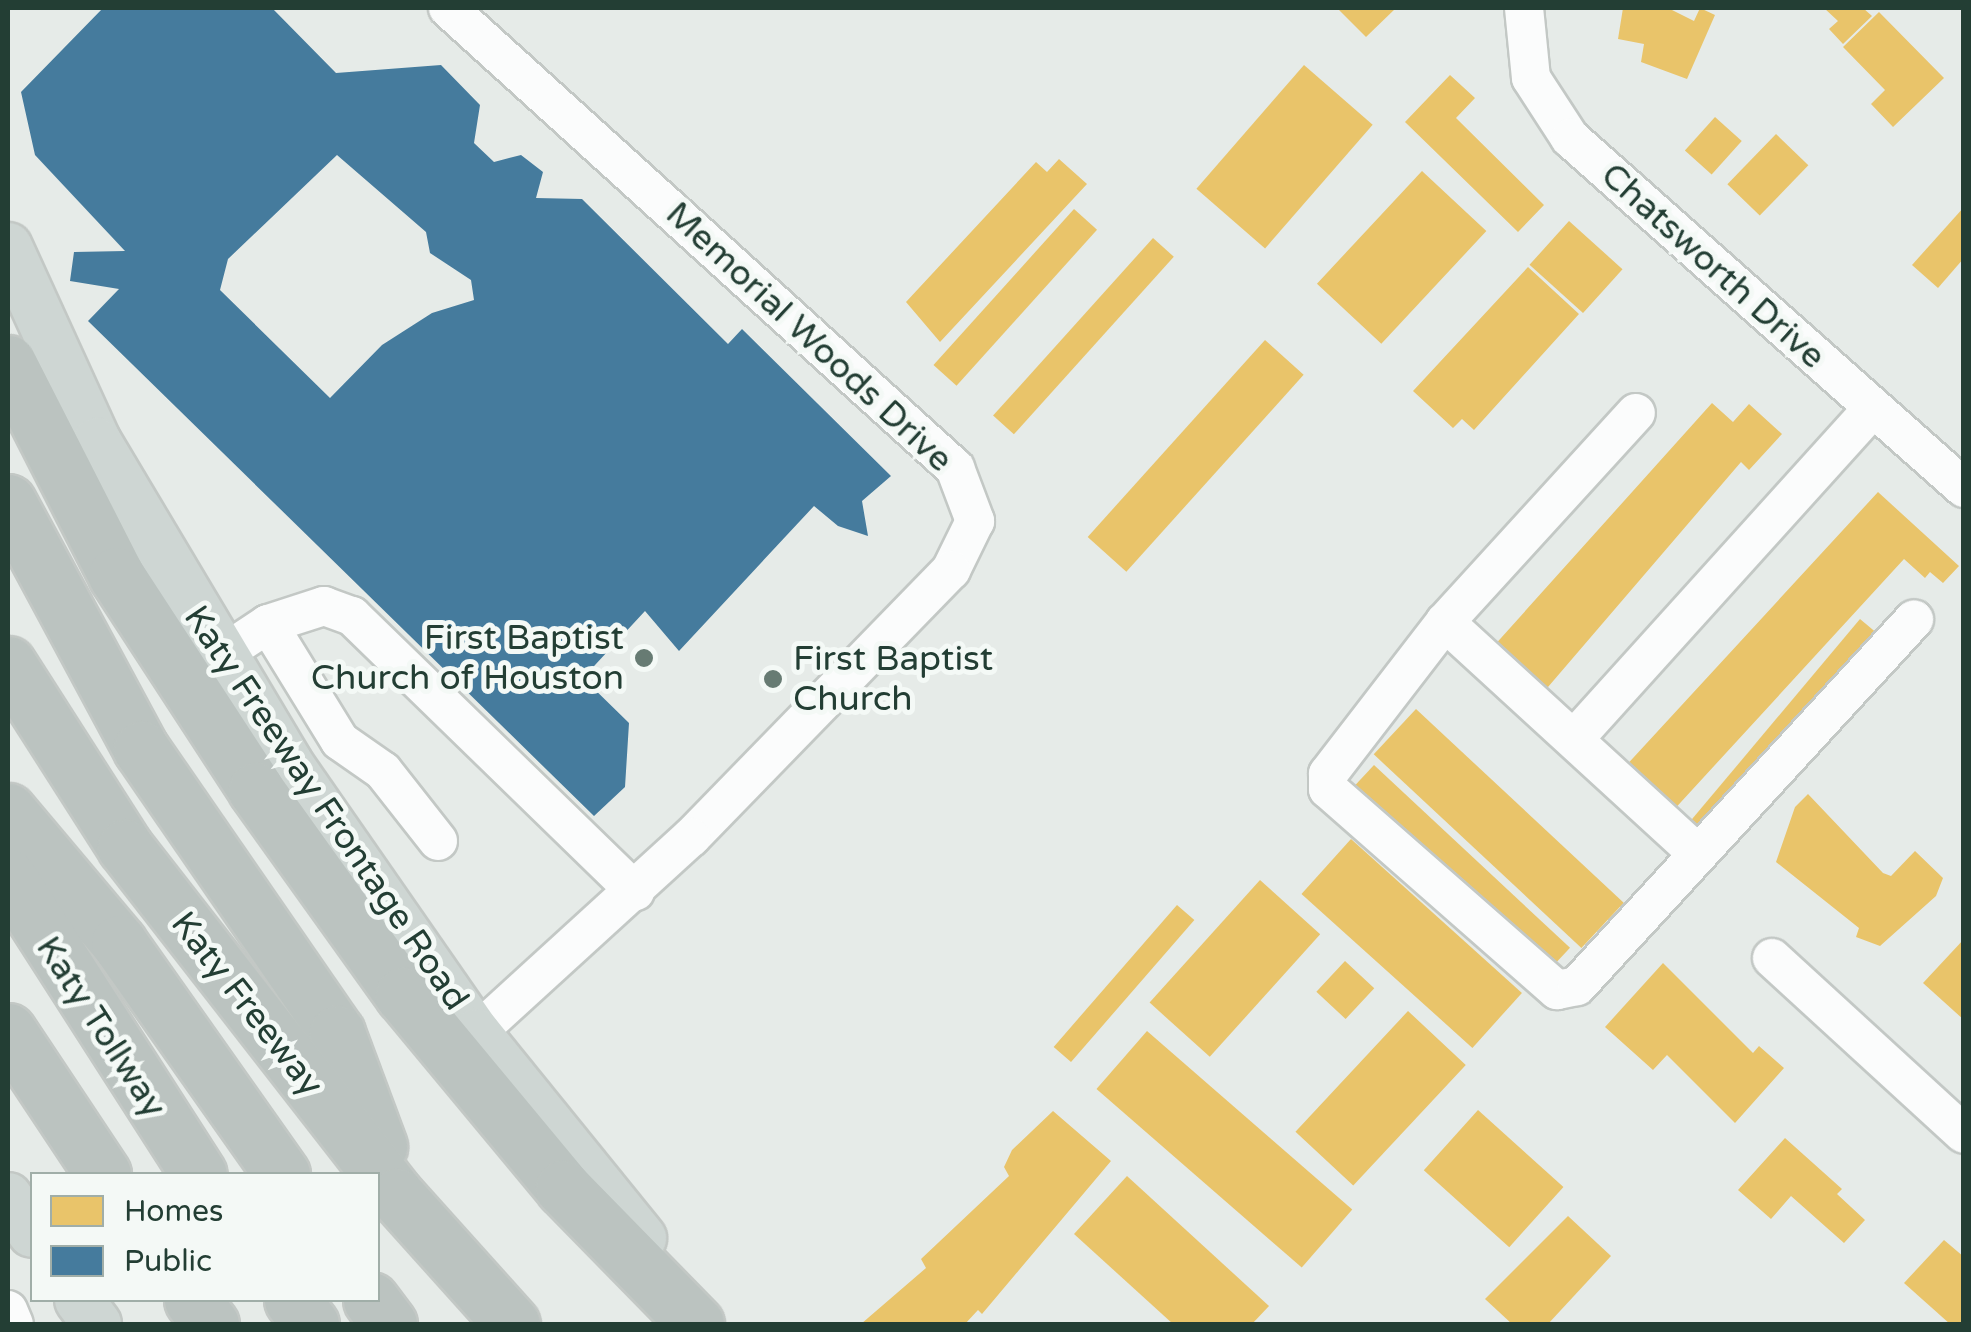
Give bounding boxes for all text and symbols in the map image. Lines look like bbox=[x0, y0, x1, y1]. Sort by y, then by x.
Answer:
street label: Chatsworth Drive bbox=[1592, 154, 1834, 378]
street label: Memorial Woods Drive bbox=[657, 193, 961, 481]
street label: Katy Freeway Frontage Road bbox=[175, 598, 477, 1018]
place label: First Baptist Church of Houston bbox=[311, 617, 624, 699]
place label: First Baptist Church bbox=[793, 638, 993, 720]
marker: First Baptist Church of Houston bbox=[633, 647, 655, 669]
marker: First Baptist Church bbox=[762, 668, 784, 690]
street label: Katy Freeway bbox=[162, 904, 332, 1104]
street label: Katy Tollway bbox=[27, 929, 175, 1125]
legend bbox=[30, 1172, 380, 1302]
text: Homes bbox=[124, 1193, 223, 1230]
text: Public bbox=[124, 1243, 212, 1280]

